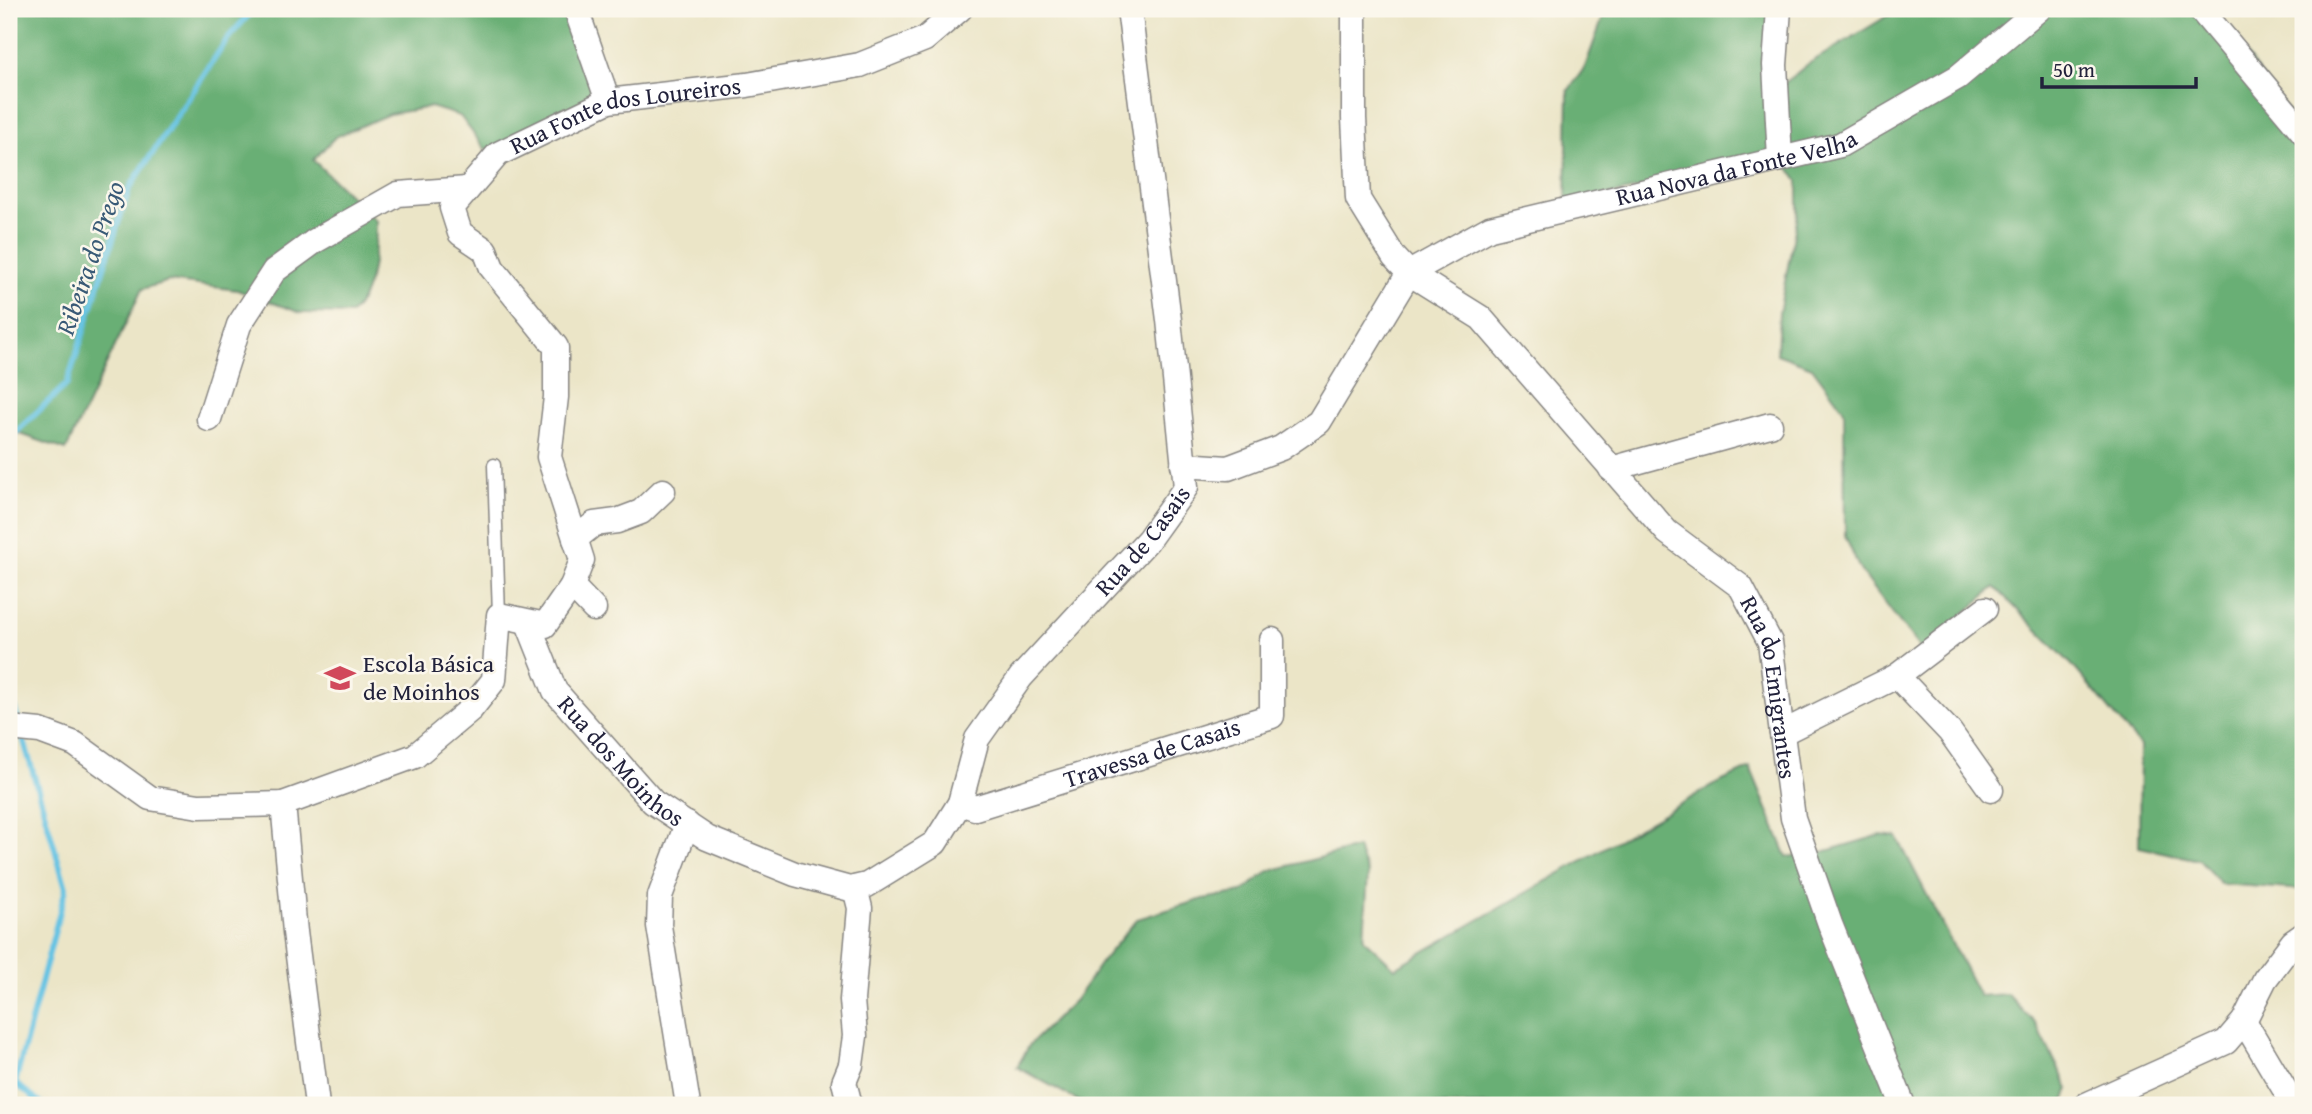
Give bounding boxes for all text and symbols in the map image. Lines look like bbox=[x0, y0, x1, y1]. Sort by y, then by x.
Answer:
scale bar bbox=[2042, 46, 2196, 90]
text: 50 m bbox=[2053, 54, 2095, 85]
street label: Rua Fonte dos Loureiros bbox=[504, 68, 743, 163]
street label: Rua Nova da Fonte Velha bbox=[1612, 120, 1864, 215]
water label: Ribeira do Prego bbox=[45, 176, 134, 341]
street label: Rua de Casais bbox=[1087, 478, 1199, 604]
street label: Rua do Emigrantes bbox=[1732, 589, 1806, 781]
place label: Escola Básica de Moinhos bbox=[363, 646, 495, 709]
school or university icon: Escola Básica de Moinhos bbox=[323, 661, 357, 695]
street label: Rua dos Moinhos bbox=[550, 688, 691, 835]
street label: Travessa de Casais bbox=[1059, 709, 1245, 797]

